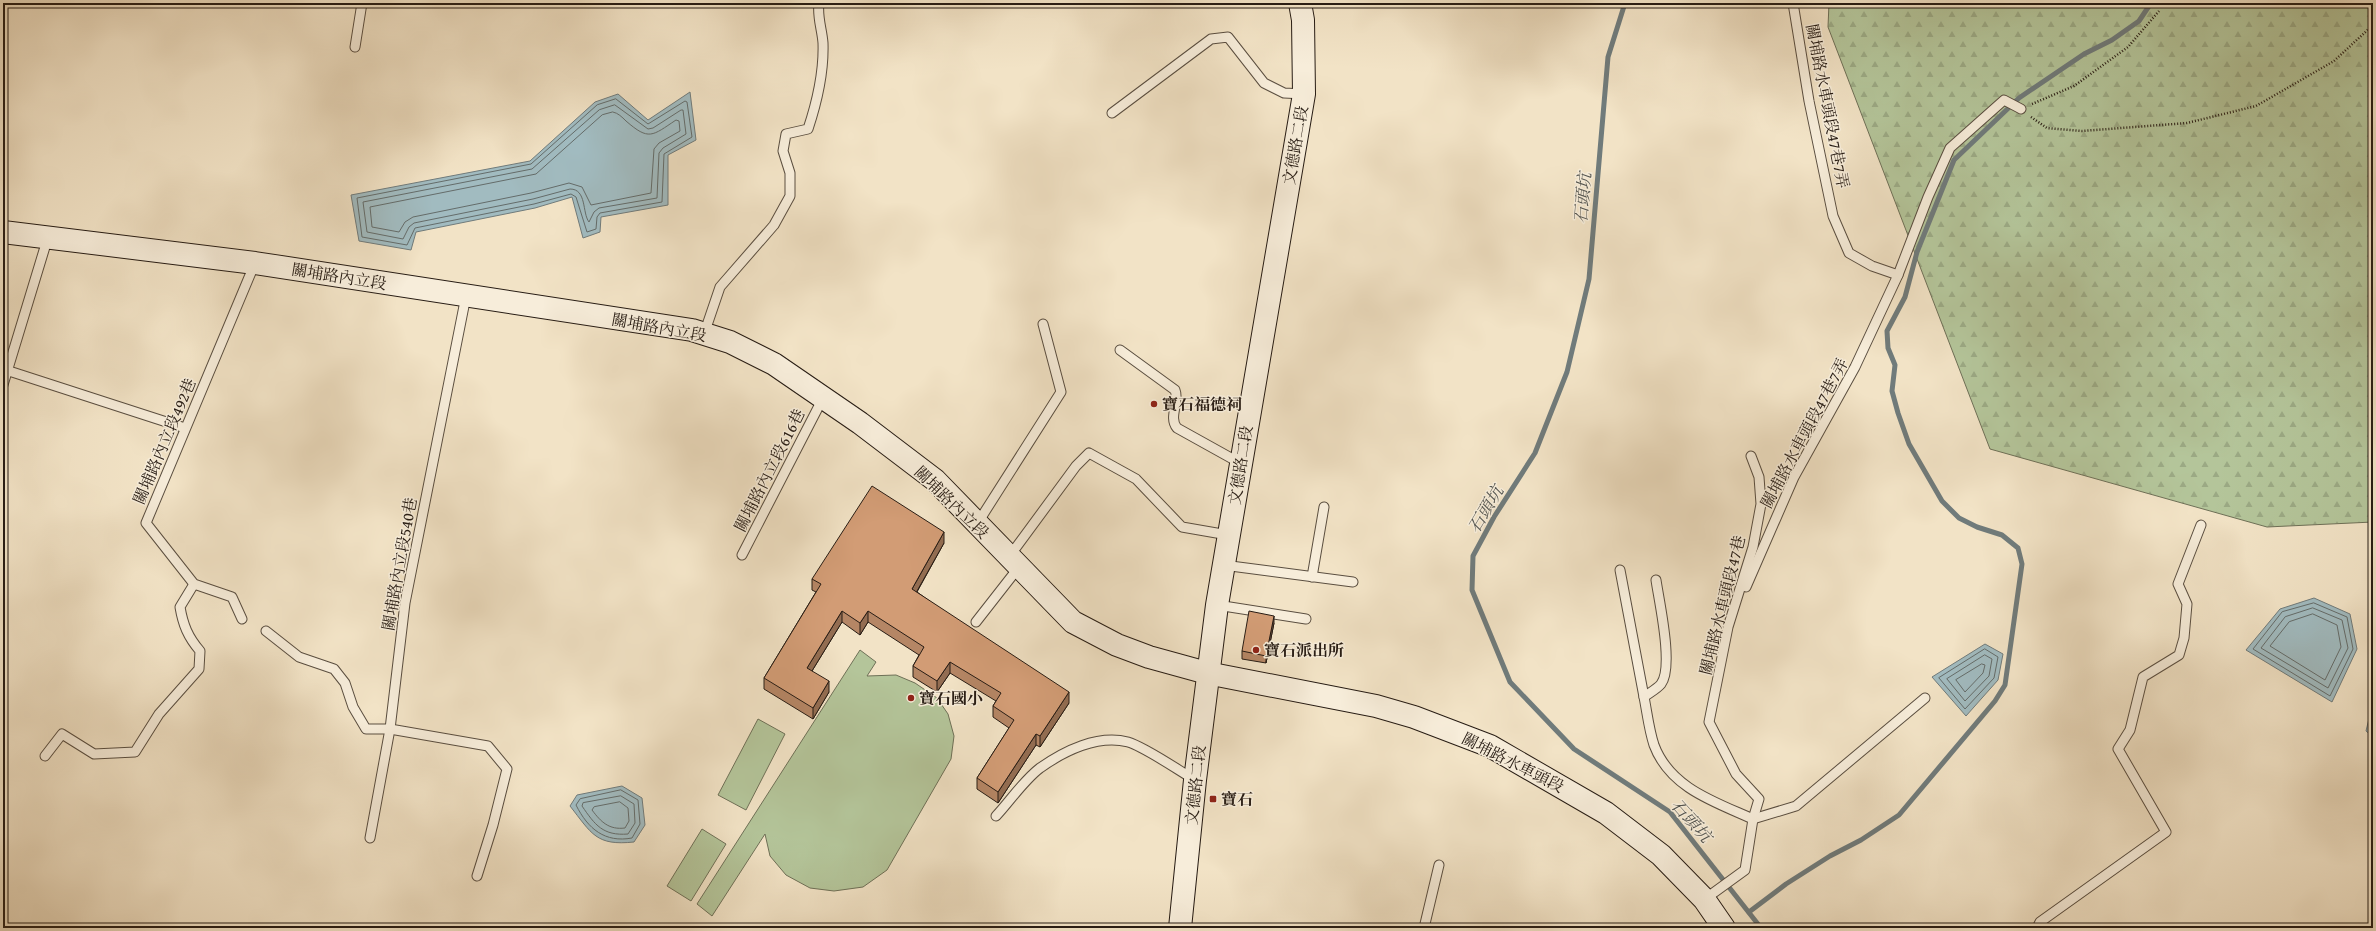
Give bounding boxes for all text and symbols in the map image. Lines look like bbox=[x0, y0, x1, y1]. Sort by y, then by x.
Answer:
street label: 關埔路水車頭段47巷7弄 bbox=[1800, 22, 1856, 190]
street label: 文德路二段 bbox=[1276, 104, 1314, 186]
water label: 石頭坑 bbox=[1567, 169, 1597, 224]
street label: 關埔路內立段 bbox=[290, 257, 388, 295]
street label: 關埔路內立段 bbox=[610, 307, 708, 347]
street label: 關埔路水車頭段47巷7弄 bbox=[1754, 354, 1854, 512]
street label: 關埔路內立段492巷 bbox=[127, 374, 201, 508]
place label: 寶石福德祠 bbox=[1162, 392, 1242, 416]
marker: 寶石福德祠 bbox=[1149, 399, 1159, 409]
street label: 關埔路內立段616巷 bbox=[728, 404, 810, 536]
street label: 文德路二段 bbox=[1222, 424, 1258, 506]
street label: 關埔路內立段 bbox=[909, 460, 995, 544]
water label: 石頭坑 bbox=[1461, 478, 1510, 537]
street label: 關埔路內立段540巷 bbox=[375, 495, 423, 633]
street label: 關埔路水車頭段47巷 bbox=[1693, 533, 1751, 677]
place label: 寶石派出所 bbox=[1264, 638, 1344, 662]
marker: 寶石派出所 bbox=[1251, 645, 1261, 655]
place label: 寶石國小 bbox=[919, 686, 983, 710]
marker: 寶石國小 bbox=[906, 693, 916, 703]
street label: 關埔路水車頭段 bbox=[1458, 726, 1568, 798]
street label: 文德路二段 bbox=[1179, 744, 1211, 826]
place label: 寶石 bbox=[1221, 787, 1253, 811]
water label: 石頭坑 bbox=[1666, 793, 1720, 850]
marker: 寶石 bbox=[1208, 794, 1218, 804]

